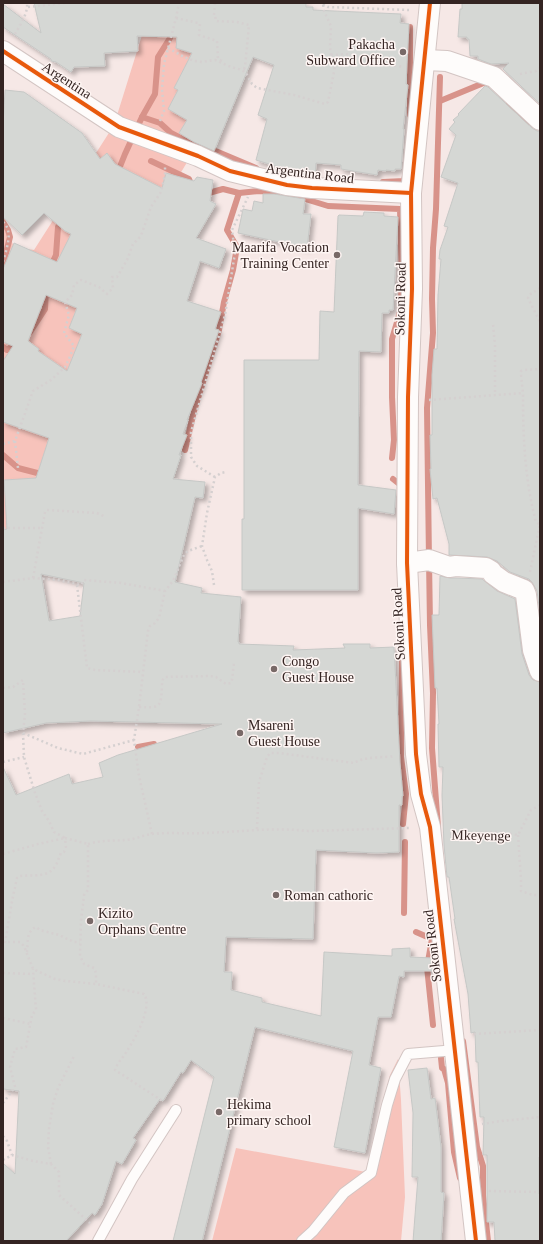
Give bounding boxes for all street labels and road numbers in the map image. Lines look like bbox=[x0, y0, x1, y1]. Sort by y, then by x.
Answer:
street label: Argentina bbox=[39, 59, 95, 102]
street label: Argentina Road bbox=[265, 161, 355, 186]
street label: Sokoni Road bbox=[392, 263, 409, 336]
street label: Sokoni Road bbox=[389, 587, 408, 661]
street label: Mkeyenge bbox=[451, 827, 511, 844]
street label: Sokoni Road bbox=[421, 909, 444, 983]

